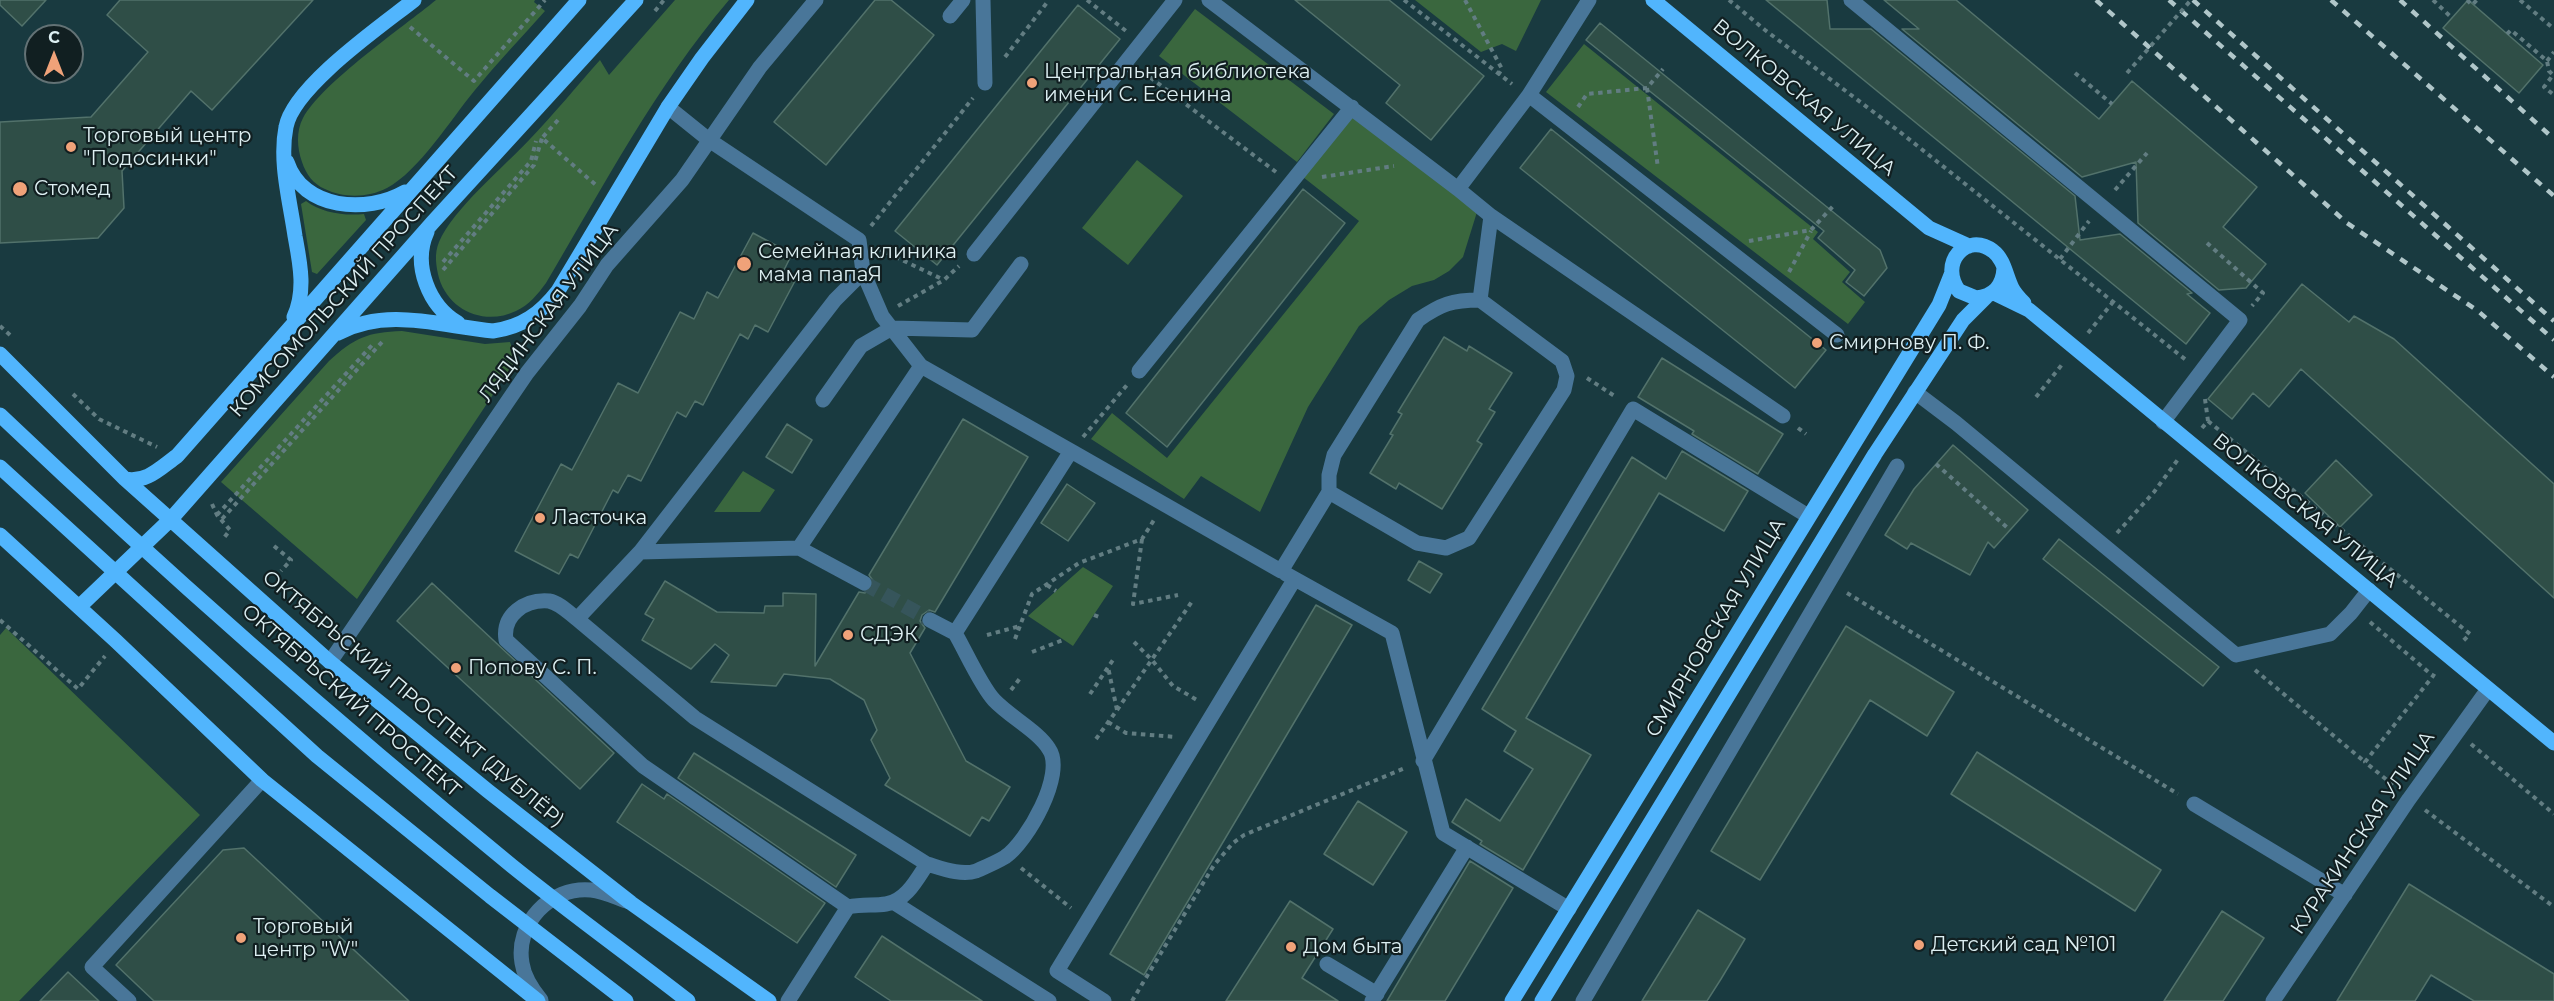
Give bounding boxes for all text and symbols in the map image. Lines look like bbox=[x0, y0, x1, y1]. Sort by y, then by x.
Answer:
street label: ВОЛКОВСКАЯ УЛИЦА bbox=[1708, 14, 1900, 182]
north arrow bbox=[24, 24, 84, 84]
text: С bbox=[48, 28, 60, 47]
place label: Центральная библиотека имени С. Есенина bbox=[1044, 60, 1310, 107]
marker: Центральная библиотека имени С. Есенина bbox=[1025, 76, 1039, 90]
place label: Торговый центр "Подосинки" bbox=[83, 124, 251, 171]
marker: Торговый центр "Подосинки" bbox=[64, 140, 78, 154]
street label: КОМСОМОЛЬСКИЙ ПРОСПЕКТ bbox=[225, 162, 463, 422]
place label: Стомед bbox=[34, 177, 111, 201]
marker: Стомед bbox=[11, 180, 29, 198]
street label: ЛЯДИНСКАЯ УЛИЦА bbox=[474, 219, 624, 407]
place label: Семейная клиника мама папаЯ bbox=[758, 240, 957, 287]
marker: Семейная клиника мама папаЯ bbox=[735, 255, 753, 273]
place label: Смирнову П. Ф. bbox=[1829, 331, 1990, 355]
marker: Смирнову П. Ф. bbox=[1810, 336, 1824, 350]
street label: ВОЛКОВСКАЯ УЛИЦА bbox=[2208, 429, 2402, 593]
place label: Ласточка bbox=[552, 506, 647, 530]
marker: Ласточка bbox=[533, 511, 547, 525]
street label: СМИРНОВСКАЯ УЛИЦА bbox=[1641, 514, 1791, 742]
street label: ОКТЯБРЬСКИЙ ПРОСПЕКТ (ДУБЛЁР) bbox=[257, 566, 569, 832]
street label: ОКТЯБРЬСКИЙ ПРОСПЕКТ bbox=[237, 599, 465, 803]
place label: СДЭК bbox=[860, 623, 918, 647]
marker: СДЭК bbox=[841, 628, 855, 642]
place label: Попову С. П. bbox=[468, 656, 597, 680]
marker: Попову С. П. bbox=[449, 661, 463, 675]
street label: КУРАКИНСКАЯ УЛИЦА bbox=[2286, 727, 2440, 939]
place label: Торговый центр "W" bbox=[253, 915, 358, 962]
marker: Торговый центр "W" bbox=[234, 931, 248, 945]
place label: Детский сад №101 bbox=[1931, 933, 2117, 957]
place label: Дом быта bbox=[1303, 935, 1402, 959]
marker: Детский сад №101 bbox=[1912, 938, 1926, 952]
marker: Дом быта bbox=[1284, 940, 1298, 954]

